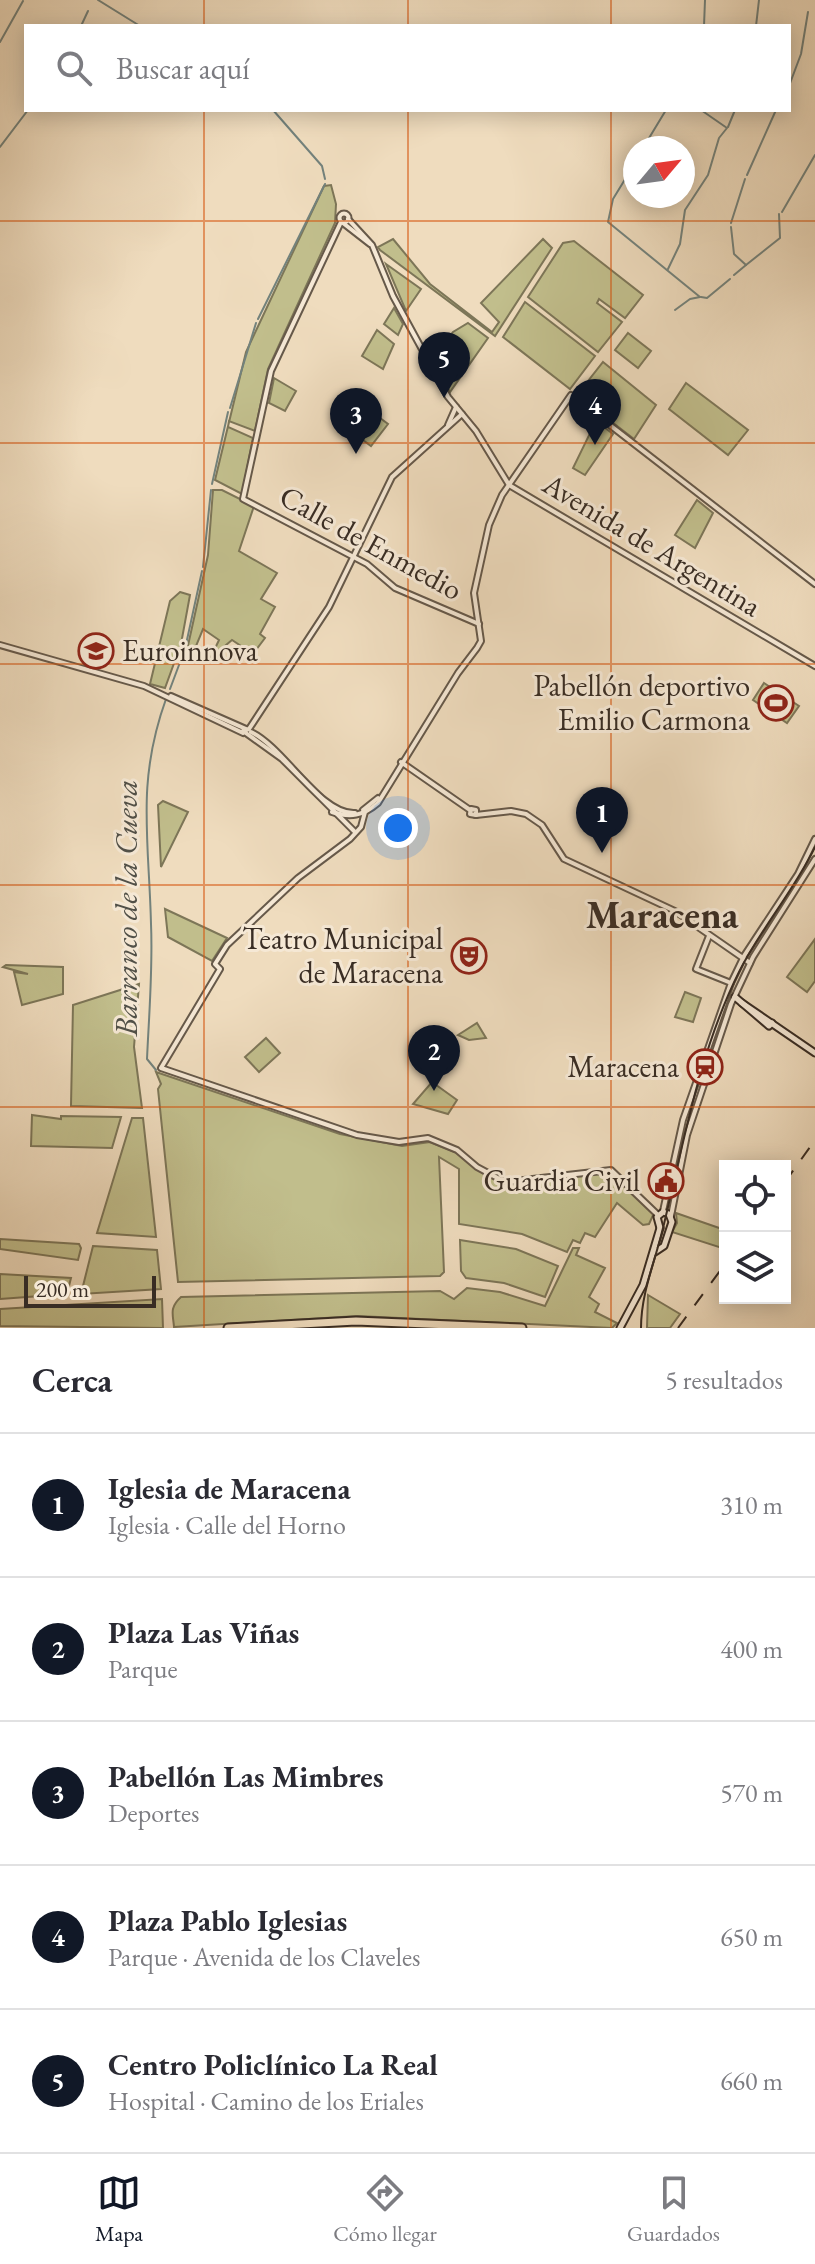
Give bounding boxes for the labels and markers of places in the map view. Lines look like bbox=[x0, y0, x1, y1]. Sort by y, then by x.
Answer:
pin: 5 bbox=[418, 332, 470, 398]
pin: 4 bbox=[569, 379, 621, 445]
pin: 3 bbox=[330, 388, 382, 454]
place label: Euroinnova bbox=[122, 631, 258, 670]
school or university icon: Euroinnova bbox=[77, 632, 115, 670]
place label: Pabellón deportivo Emilio Carmona bbox=[533, 666, 750, 739]
sports icon: Pabellón deportivo Emilio Carmona bbox=[757, 684, 795, 722]
pin: 1 bbox=[576, 787, 628, 853]
place label: Teatro Municipal de Maracena bbox=[242, 919, 443, 992]
theatre icon: Teatro Municipal de Maracena bbox=[450, 937, 488, 975]
pin: 2 bbox=[408, 1025, 460, 1091]
place label: Maracena bbox=[567, 1047, 679, 1086]
station icon: Maracena bbox=[686, 1048, 724, 1086]
place label: Guardia Civil bbox=[483, 1161, 640, 1200]
public building icon: Guardia Civil bbox=[647, 1162, 685, 1200]

